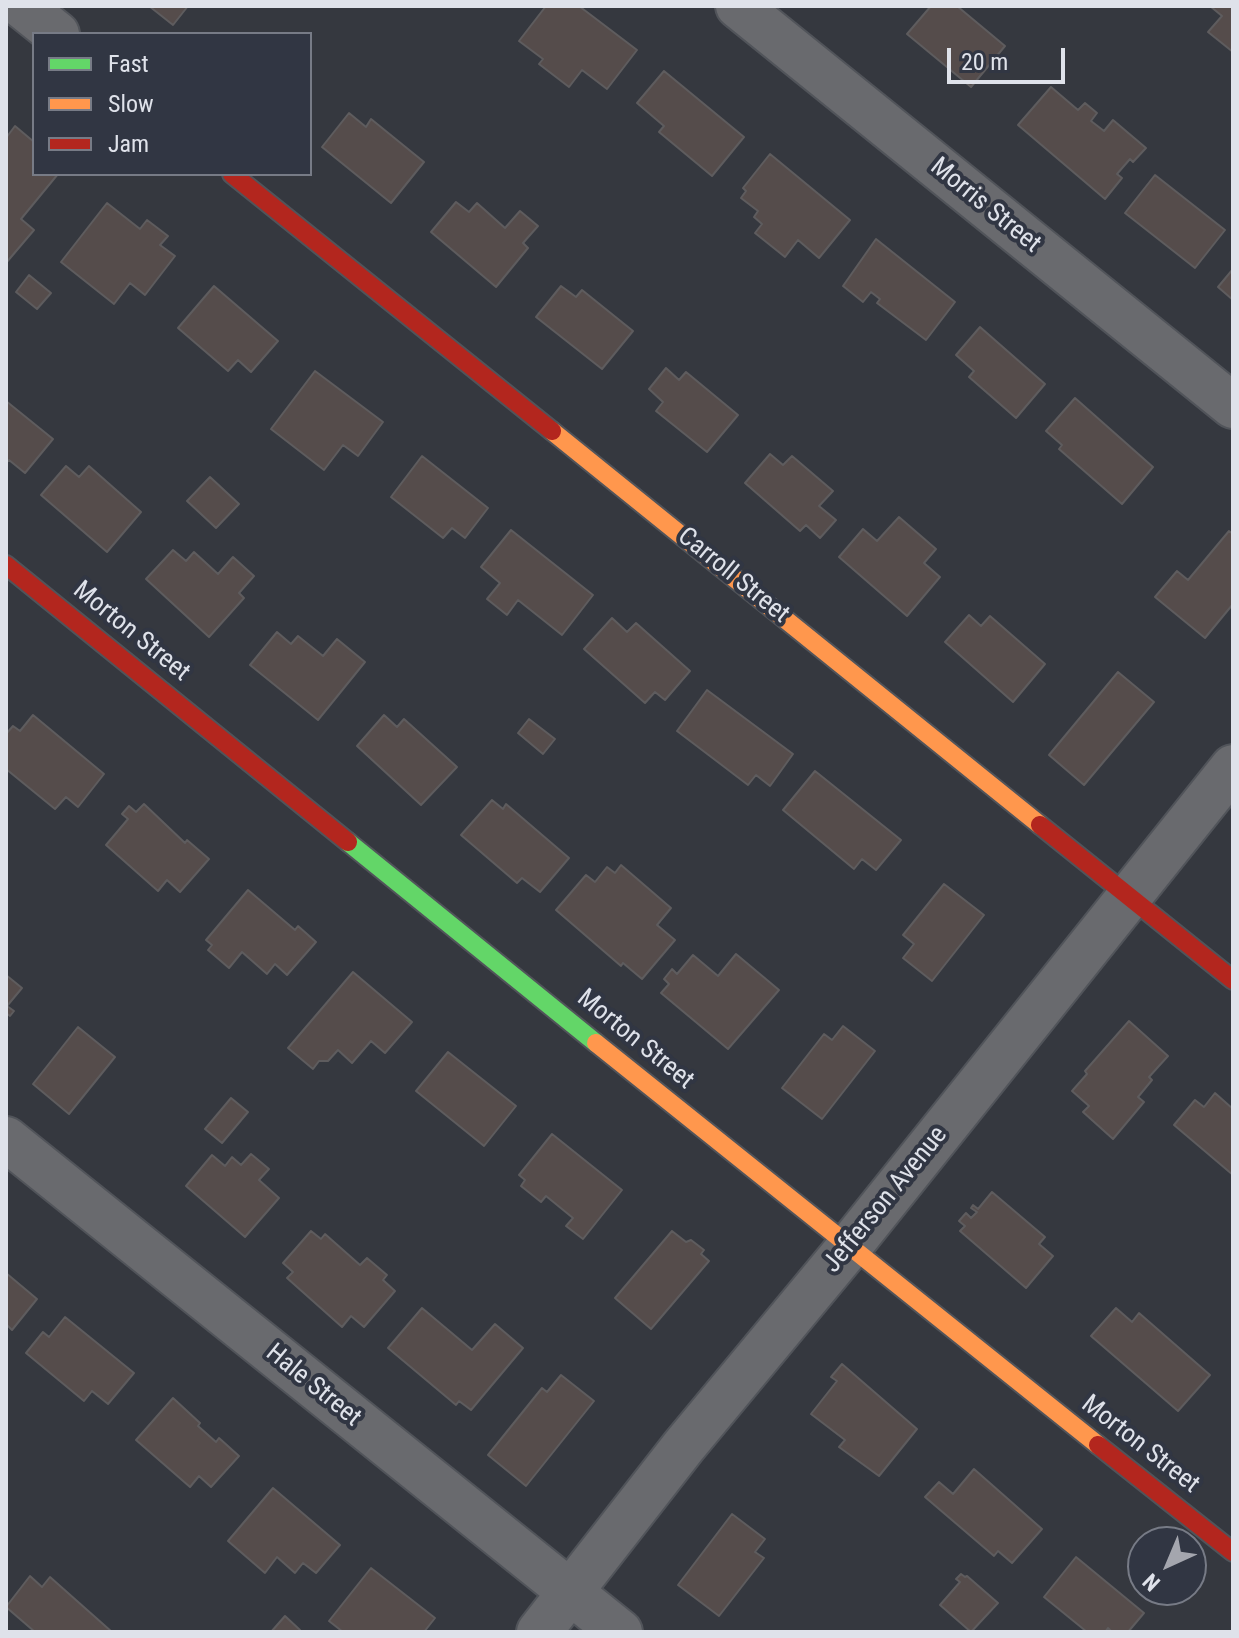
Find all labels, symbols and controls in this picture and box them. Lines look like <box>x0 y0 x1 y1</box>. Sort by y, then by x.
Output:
legend <box>32 32 312 176</box>
scale bar <box>951 32 1069 82</box>
text: 20 m <box>961 48 1008 76</box>
text: Fast <box>108 50 149 78</box>
text: Slow <box>108 90 154 118</box>
text: Jam <box>108 130 149 158</box>
street label: Morris Street <box>923 152 1047 260</box>
street label: Carroll Street <box>671 522 795 630</box>
street label: Morton Street <box>66 575 196 689</box>
street label: Morton Street <box>570 983 700 1097</box>
street label: Jefferson Avenue <box>817 1120 955 1280</box>
street label: Hale Street <box>259 1338 367 1434</box>
street label: Morton Street <box>1075 1389 1205 1501</box>
north arrow <box>1127 1526 1207 1606</box>
text: N <box>1138 1569 1165 1596</box>

